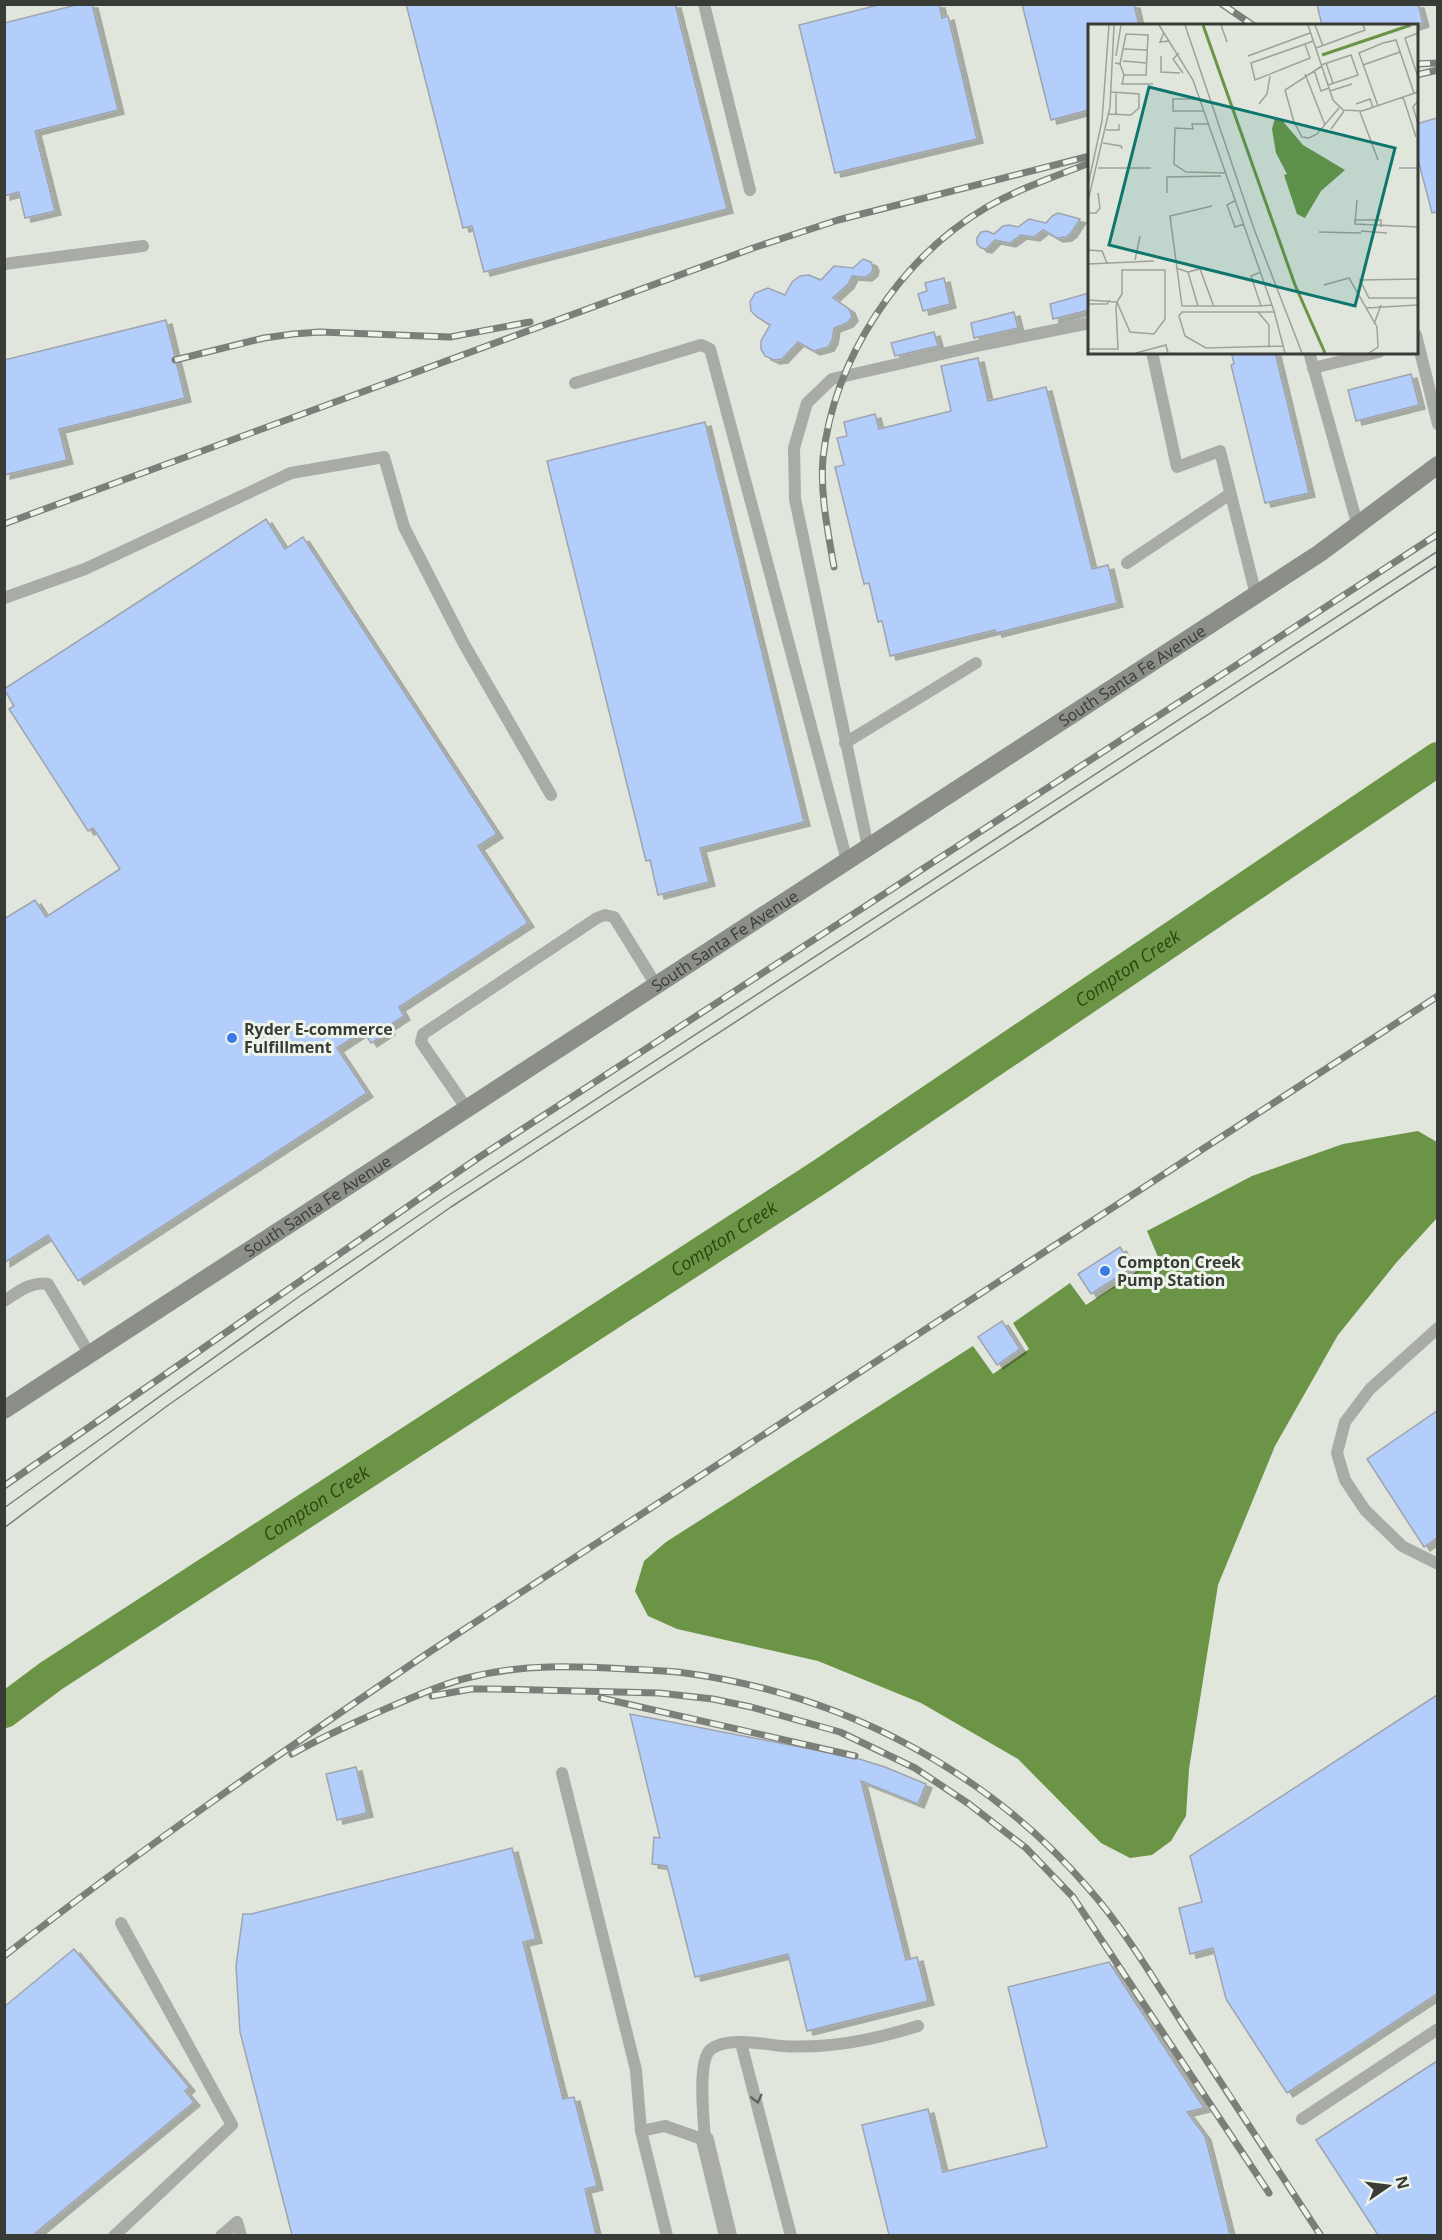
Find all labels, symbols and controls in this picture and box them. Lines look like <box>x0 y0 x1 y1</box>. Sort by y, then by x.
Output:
inset map <box>1088 24 1418 354</box>
street label: South Santa Fe Avenue <box>1054 620 1210 731</box>
street label: South Santa Fe Avenue <box>647 885 802 997</box>
water label: Compton Creek <box>1070 923 1186 1012</box>
place label: Ryder E-commerce Fulfillment <box>244 1018 393 1058</box>
marker: Ryder E-commerce Fulfillment <box>225 1031 239 1045</box>
street label: South Santa Fe Avenue <box>240 1150 395 1262</box>
water label: Compton Creek <box>666 1194 782 1282</box>
place label: Compton Creek Pump Station <box>1117 1251 1241 1291</box>
marker: Compton Creek Pump Station <box>1098 1264 1112 1278</box>
water label: Compton Creek <box>258 1459 375 1546</box>
one-way arrow <box>749 2094 762 2104</box>
north arrow <box>1358 2156 1418 2216</box>
text: N <box>1390 2173 1415 2191</box>

